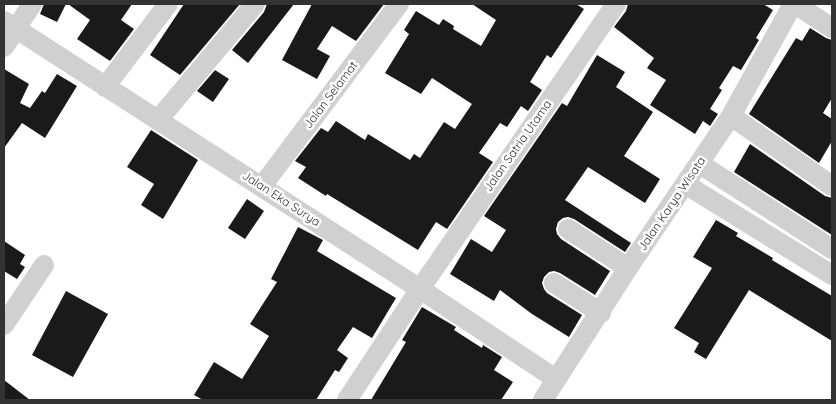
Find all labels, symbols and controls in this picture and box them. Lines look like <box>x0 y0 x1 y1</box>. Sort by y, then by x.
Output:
street label: Jalan Selamat <box>301 59 361 131</box>
street label: Jalan Satria Utama <box>481 98 555 194</box>
street label: Jalan Karya Wisata <box>635 154 709 254</box>
street label: Jalan Eka Surya <box>239 168 323 230</box>

